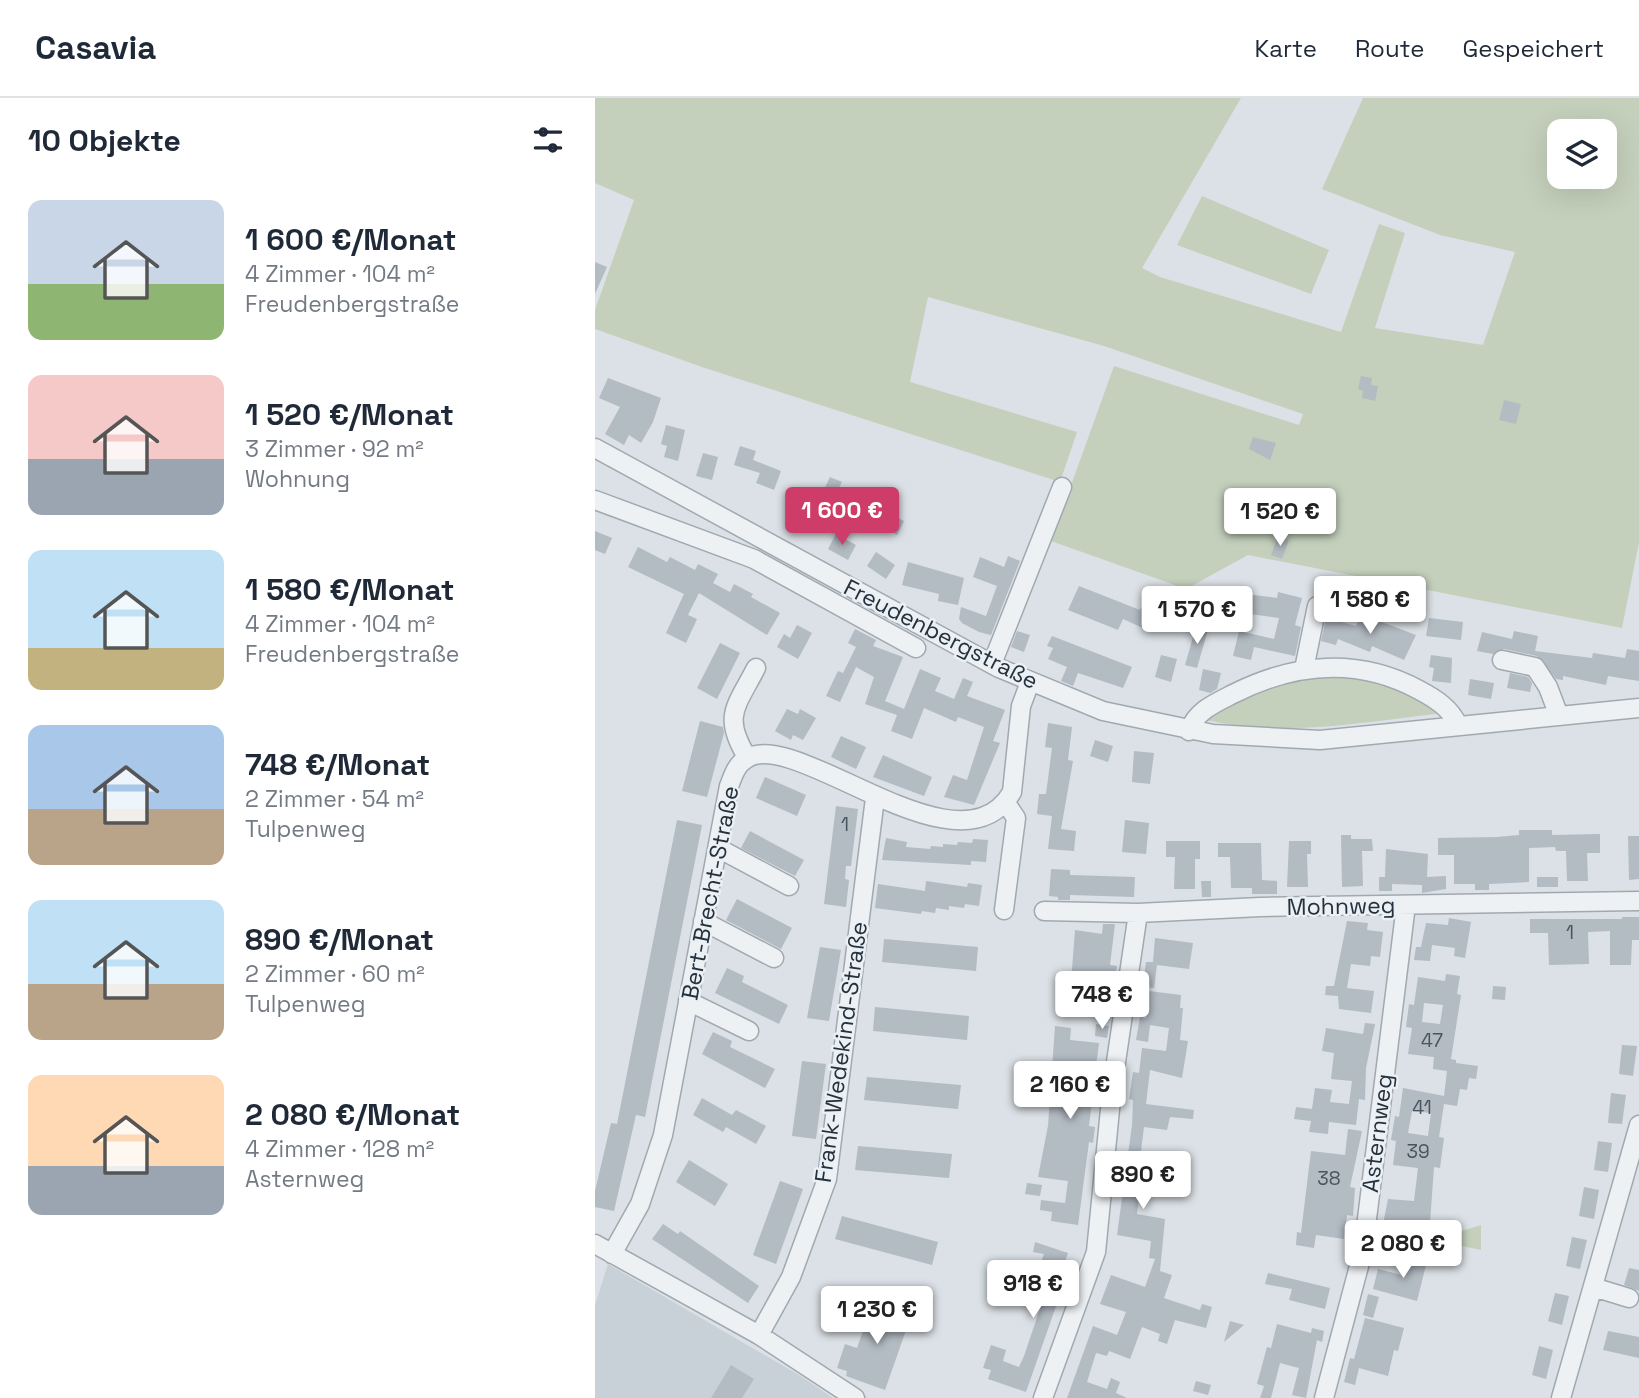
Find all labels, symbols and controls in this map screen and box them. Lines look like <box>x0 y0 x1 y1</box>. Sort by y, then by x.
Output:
text: Casavia <box>35 27 156 69</box>
text: Karte <box>1255 33 1317 64</box>
text: Route <box>1355 33 1424 64</box>
text: Gespeichert <box>1462 33 1604 64</box>
map controls <box>1547 119 1617 189</box>
button: layers <box>1547 119 1617 189</box>
text: 10 Objekte <box>28 121 181 160</box>
icon: filters <box>529 121 567 159</box>
text: 1 600 €/Monat <box>245 220 456 259</box>
icon: home <box>84 228 168 312</box>
text: 4 Zimmer · 104 m² <box>245 259 435 289</box>
text: Freudenbergstraße <box>245 289 459 319</box>
text: 1 520 €/Monat <box>245 395 454 434</box>
icon: home <box>84 403 168 487</box>
text: 3 Zimmer · 92 m² <box>245 434 424 464</box>
text: Wohnung <box>245 464 350 494</box>
pin: 1 600 € <box>777 488 907 547</box>
pin: 1 520 € <box>1215 489 1345 548</box>
text: 1 600 € <box>801 495 883 525</box>
text: 1 520 € <box>1240 496 1320 526</box>
text: 1 580 €/Monat <box>245 570 454 609</box>
street label: Freudenbergstraße <box>839 572 1043 696</box>
pin: 1 580 € <box>1305 576 1435 636</box>
icon: home <box>84 578 168 662</box>
text: 1 580 € <box>1330 584 1410 614</box>
pin: 1 570 € <box>1132 587 1262 646</box>
text: 1 570 € <box>1158 594 1236 624</box>
text: 4 Zimmer · 104 m² <box>245 609 435 639</box>
text: Freudenbergstraße <box>245 639 459 669</box>
text: 748 €/Monat <box>245 745 430 784</box>
icon: home <box>84 753 168 837</box>
street label: Bert-Brecht-Straße <box>675 783 745 1003</box>
text: 2 Zimmer · 54 m² <box>245 784 424 814</box>
house number: 1 <box>841 812 849 837</box>
text: Tulpenweg <box>245 814 365 844</box>
street label: Mohnweg <box>1286 890 1396 922</box>
text: 890 €/Monat <box>245 920 434 959</box>
street label: Frank-Wedekind-Straße <box>808 920 874 1184</box>
house number: 1 <box>1566 920 1574 945</box>
icon: home <box>84 928 168 1012</box>
text: 2 Zimmer · 60 m² <box>245 959 425 989</box>
pin: 748 € <box>1053 972 1151 1031</box>
text: 748 € <box>1071 979 1133 1009</box>
text: Tulpenweg <box>245 989 365 1019</box>
house number: 47 <box>1421 1028 1443 1053</box>
pin: 2 160 € <box>1005 1062 1135 1121</box>
text: 2 160 € <box>1030 1069 1110 1099</box>
street label: Asternweg <box>1355 1072 1399 1194</box>
text: 2 080 €/Monat <box>245 1095 460 1134</box>
house number: 41 <box>1412 1095 1432 1120</box>
icon: home <box>84 1103 168 1187</box>
text: 4 Zimmer · 128 m² <box>245 1134 434 1164</box>
house number: 39 <box>1406 1139 1430 1164</box>
pin: 890 € <box>1094 1152 1192 1211</box>
text: 890 € <box>1111 1159 1175 1189</box>
text: Asternweg <box>245 1164 364 1194</box>
house number: 38 <box>1317 1166 1341 1191</box>
pin: 2 080 € <box>1338 1220 1468 1280</box>
text: 2 080 € <box>1361 1228 1445 1258</box>
pin: 918 € <box>984 1260 1082 1320</box>
text: 918 € <box>1003 1268 1063 1298</box>
pin: 1 230 € <box>812 1286 942 1346</box>
text: 1 230 € <box>837 1294 917 1324</box>

